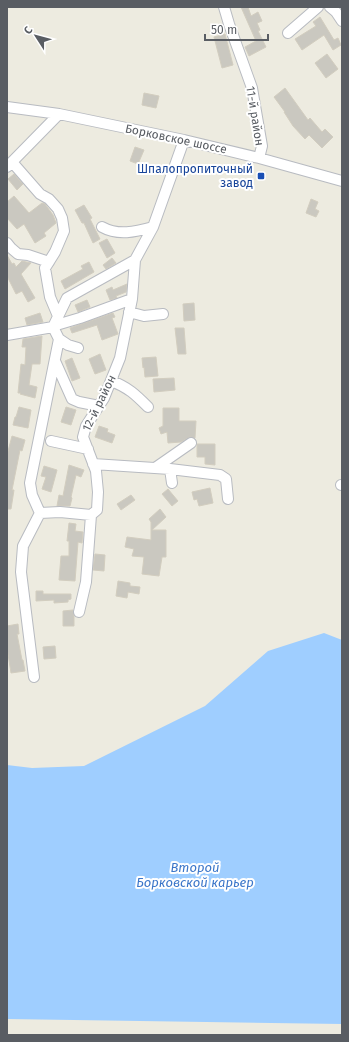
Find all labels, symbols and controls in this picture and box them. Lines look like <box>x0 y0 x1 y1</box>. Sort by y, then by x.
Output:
north arrow <box>16 16 56 56</box>
scale bar <box>205 16 268 42</box>
text: С <box>21 23 36 37</box>
text: 50 m <box>211 23 237 37</box>
street label: 11-й район <box>243 85 267 147</box>
street label: Борковское шоссе <box>124 121 228 157</box>
place label: Шпалопропиточный завод <box>137 162 253 190</box>
marker: Шпалопропиточный завод <box>256 171 266 181</box>
street label: 12-й район <box>79 372 119 434</box>
water label: Второй Борковской карьер <box>136 860 254 890</box>

